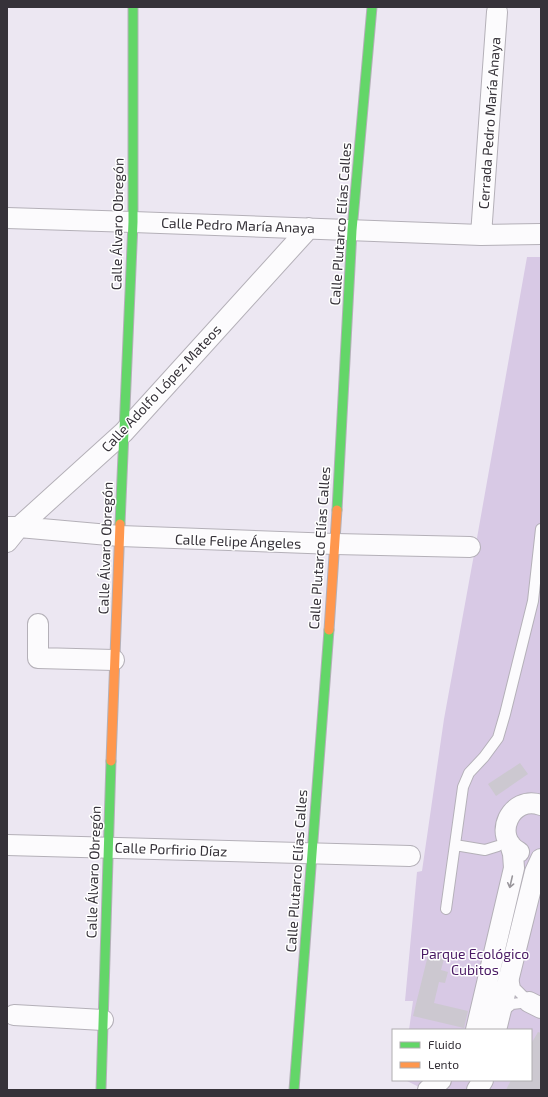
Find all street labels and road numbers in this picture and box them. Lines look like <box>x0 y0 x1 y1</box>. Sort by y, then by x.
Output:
street label: Cerrada Pedro María Anaya <box>475 36 503 210</box>
street label: Calle Plutarco Elías Calles <box>326 142 354 306</box>
street label: Calle Álvaro Obregón <box>107 158 127 290</box>
street label: Calle Pedro María Anaya <box>161 214 315 236</box>
street label: Calle Adolfo López Mateos <box>97 321 225 455</box>
street label: Calle Plutarco Elías Calles <box>305 466 333 630</box>
street label: Calle Álvaro Obregón <box>94 481 116 615</box>
street label: Calle Felipe Ángeles <box>175 530 301 552</box>
street label: Calle Plutarco Elías Calles <box>282 789 310 953</box>
street label: Calle Álvaro Obregón <box>82 805 104 939</box>
street label: Calle Porfirio Díaz <box>114 839 228 859</box>

